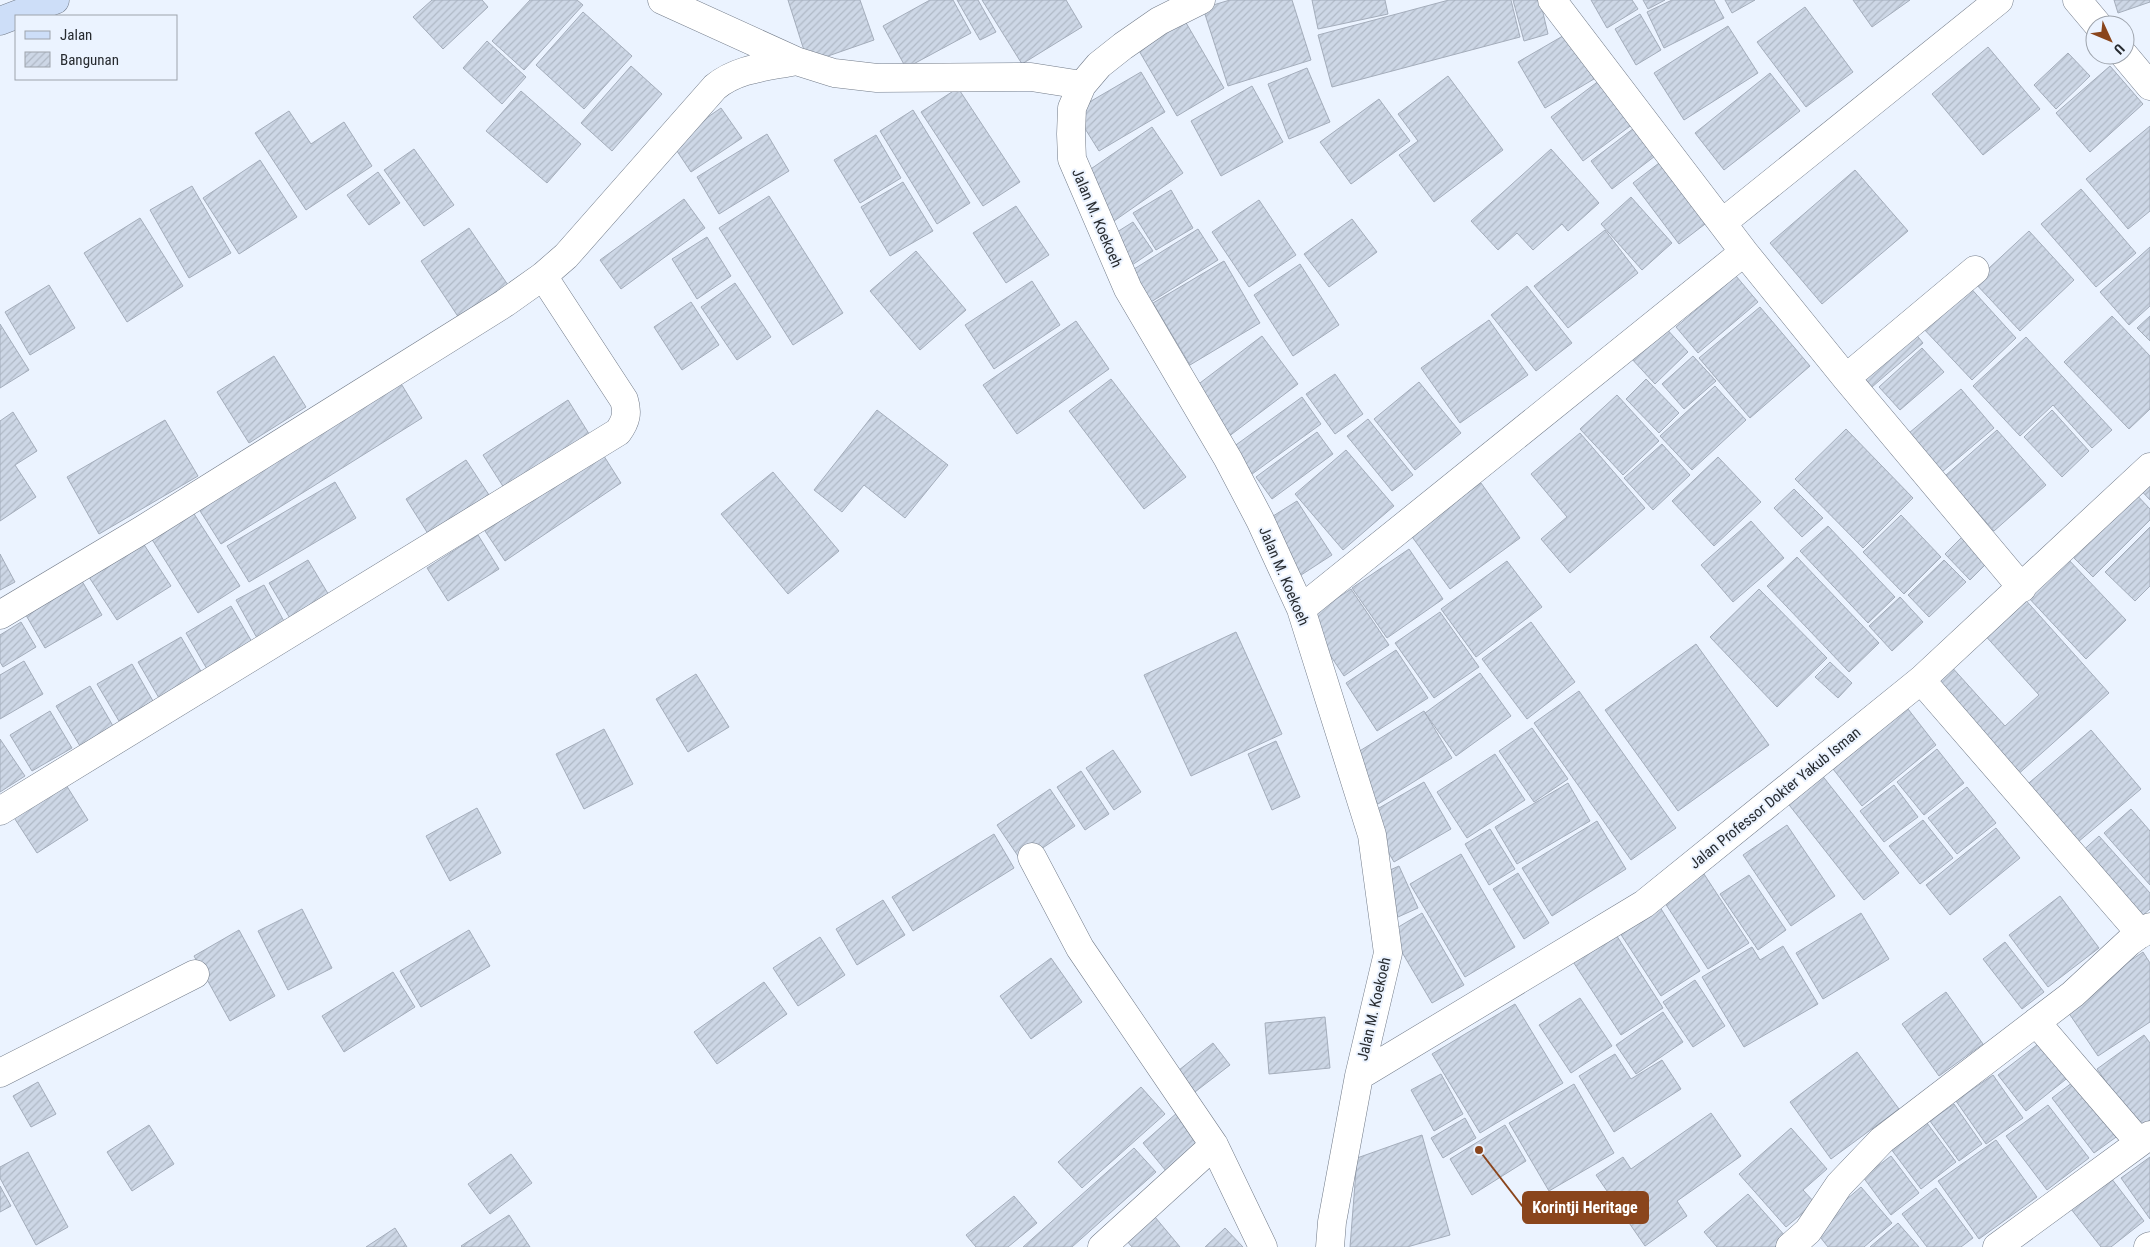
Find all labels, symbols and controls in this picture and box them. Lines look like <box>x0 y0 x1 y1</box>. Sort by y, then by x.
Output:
legend <box>15 15 178 80</box>
north arrow <box>2085 15 2135 65</box>
text: Jalan <box>60 26 92 44</box>
text: U <box>2111 41 2128 57</box>
text: Bangunan <box>60 51 119 69</box>
street label: Jalan M. Koekoeh <box>1068 166 1126 270</box>
street label: Jalan M. Koekoeh <box>1255 524 1313 628</box>
street label: Jalan Professor Dokter Yakub Isman <box>1686 723 1864 873</box>
street label: Jalan M. Koekoeh <box>1353 956 1395 1062</box>
callout: Korintji Heritage <box>1523 1192 1648 1223</box>
text: Korintji Heritage <box>1532 1198 1638 1217</box>

